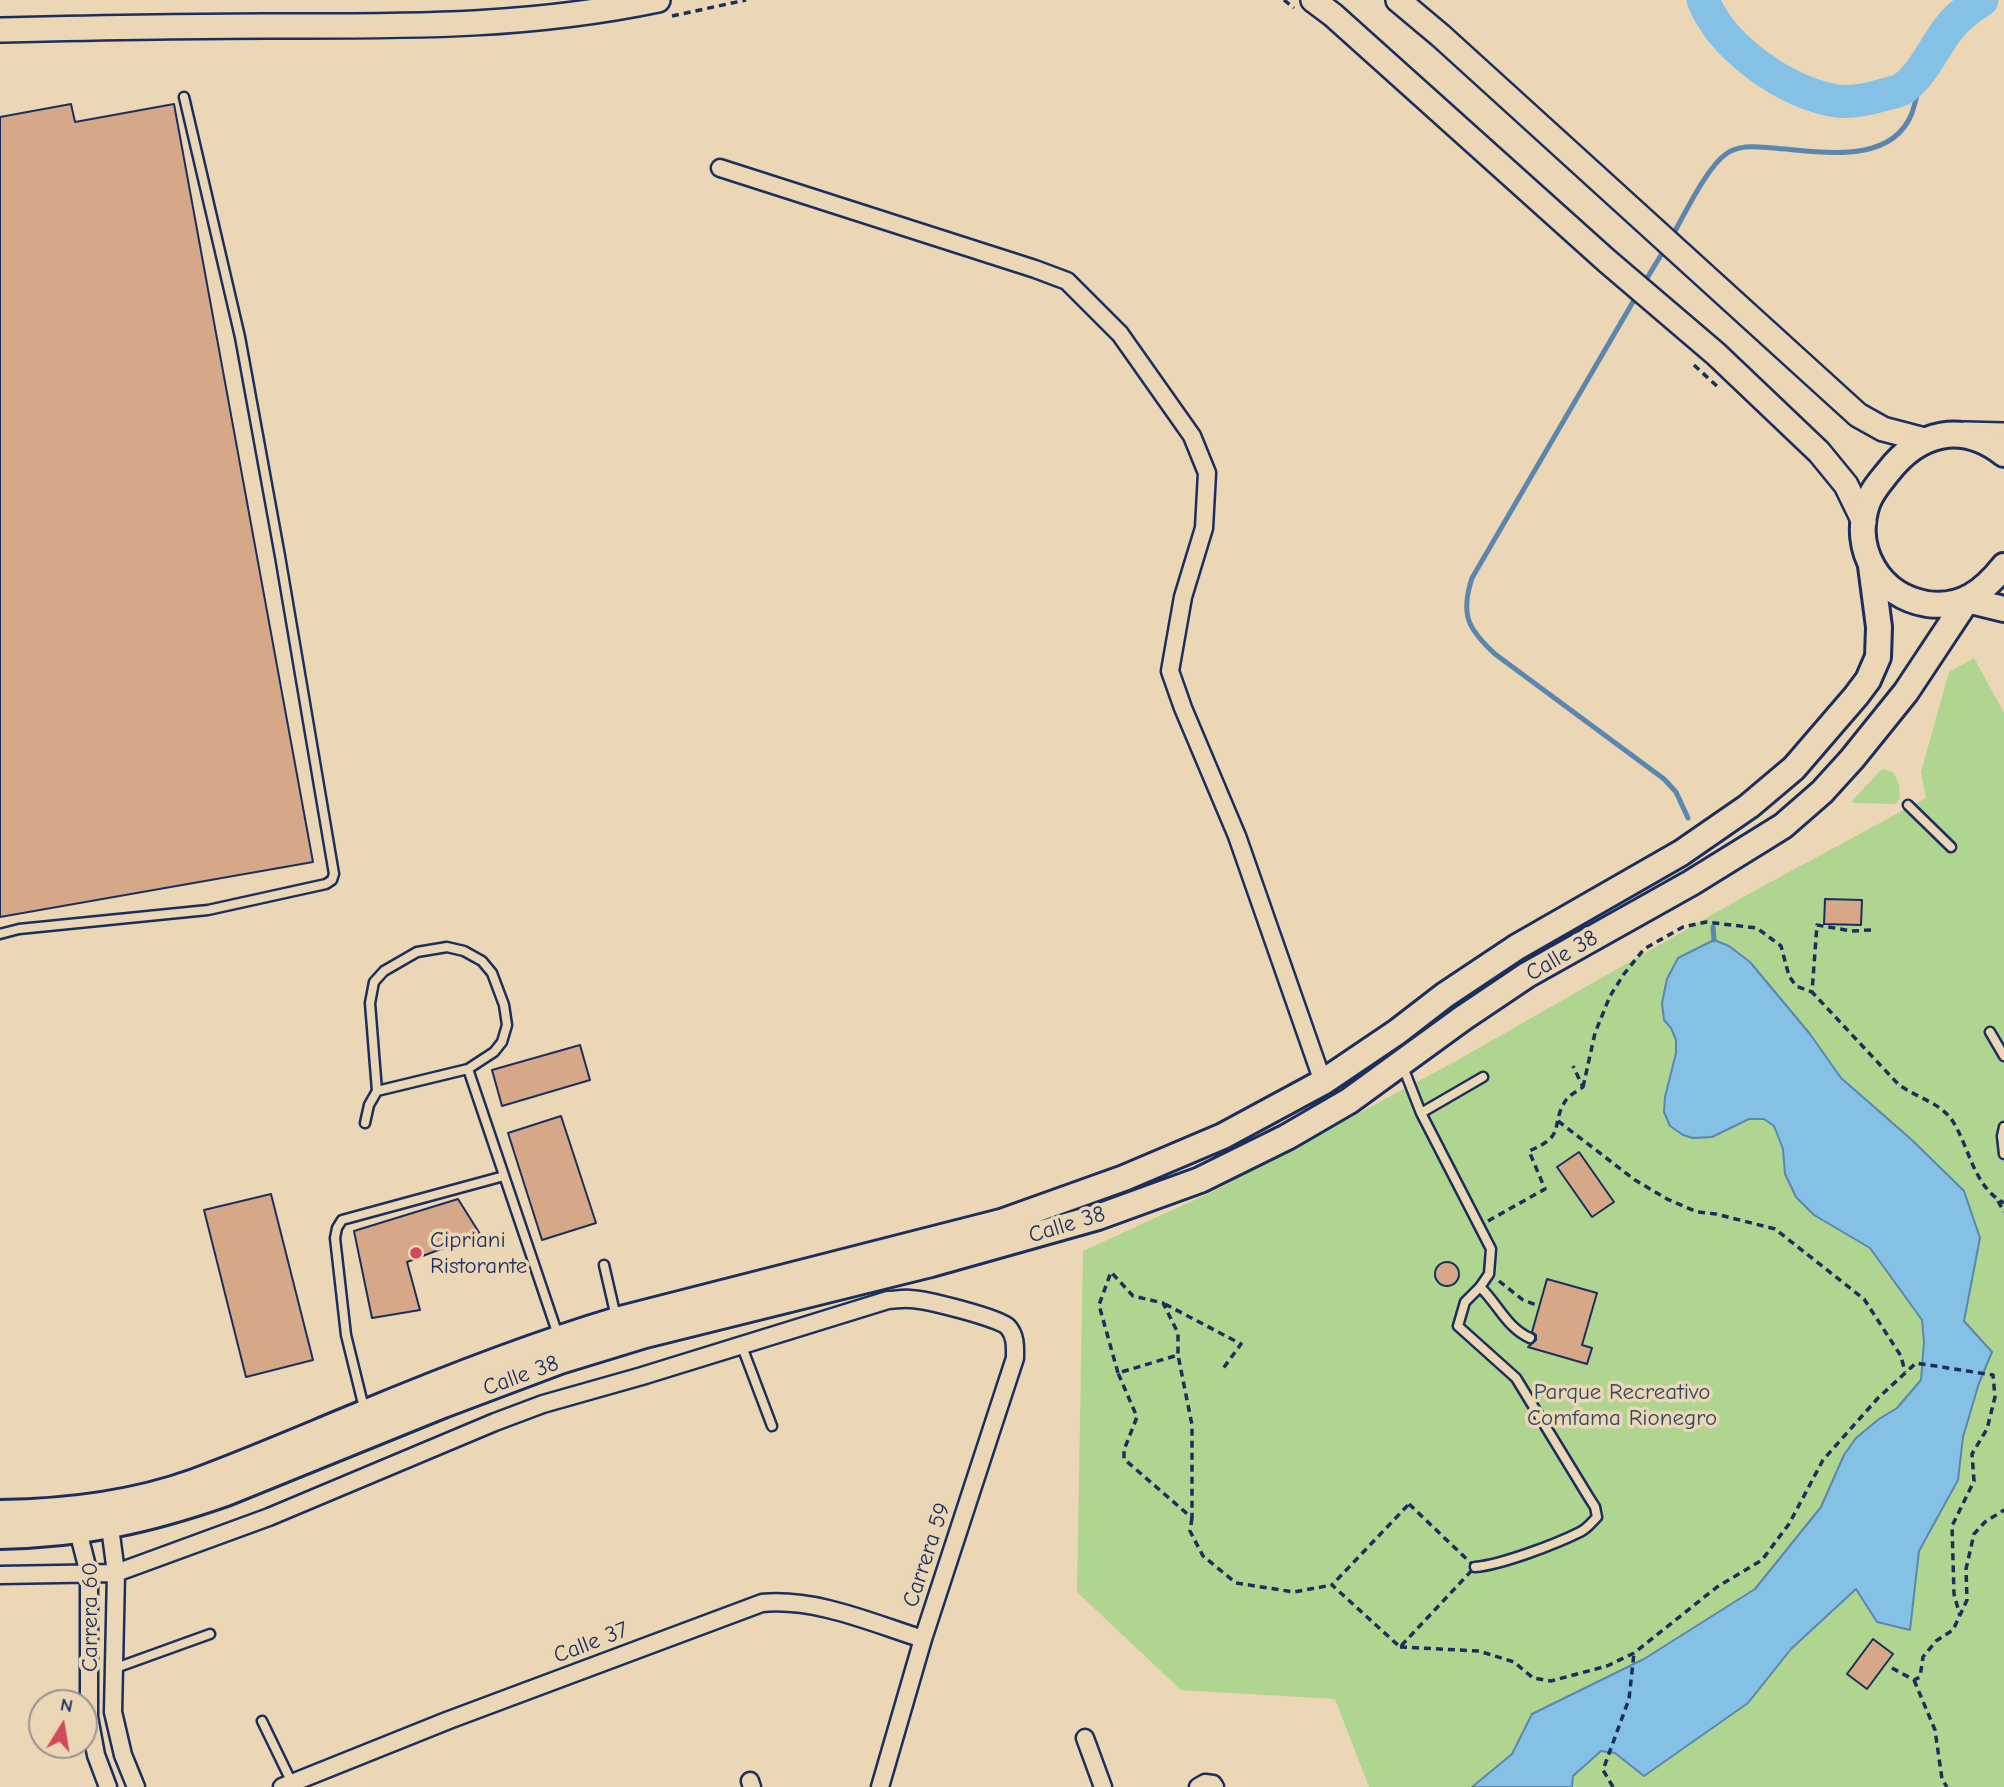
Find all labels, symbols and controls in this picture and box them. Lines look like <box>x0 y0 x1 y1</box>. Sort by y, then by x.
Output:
street label: Calle 38 <box>1521 924 1603 988</box>
street label: Calle 38 <box>1025 1200 1109 1250</box>
place label: Cipriani Ristorante <box>430 1226 527 1280</box>
marker: Cipriani Ristorante <box>408 1245 424 1261</box>
street label: Calle 38 <box>479 1350 563 1402</box>
park label: Parque Recreativo Comfama Rionegro <box>1527 1378 1717 1432</box>
street label: Carrera 59 <box>897 1499 957 1611</box>
street label: Carrera 60 <box>76 1562 104 1672</box>
street label: Calle 37 <box>550 1616 632 1670</box>
north arrow <box>28 1689 98 1759</box>
text: N <box>58 1693 75 1717</box>

